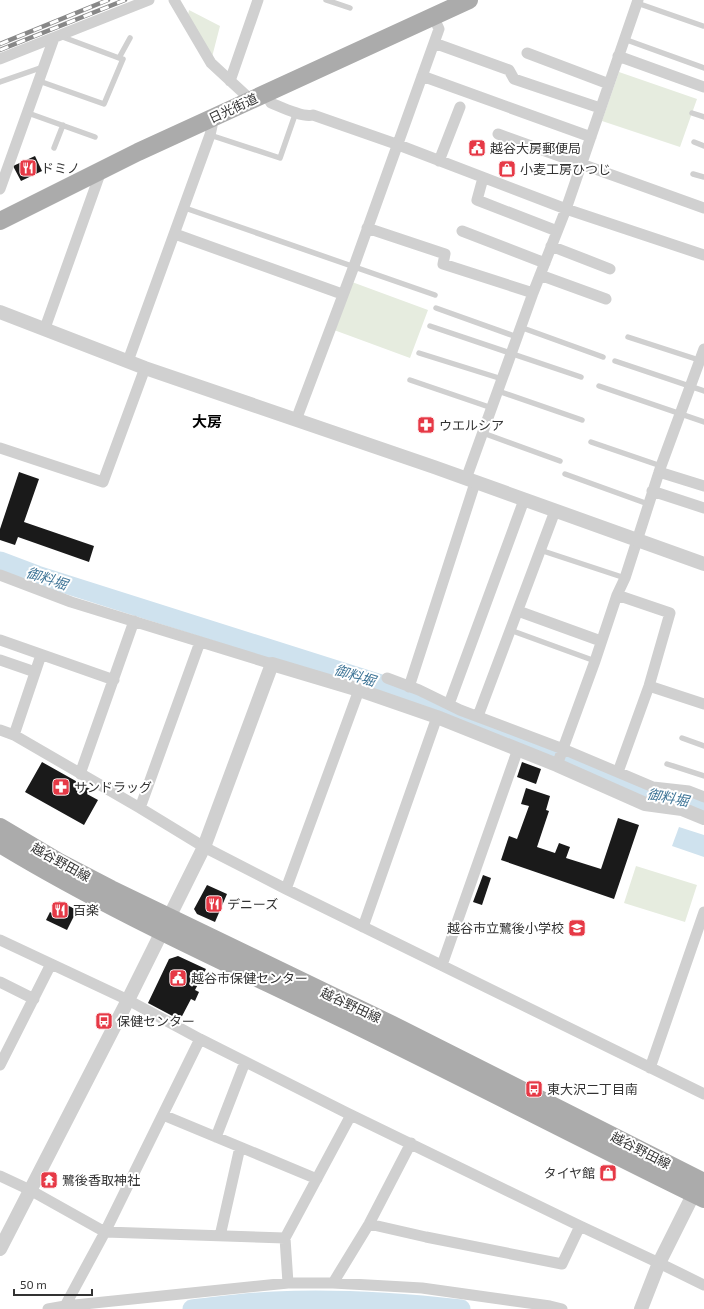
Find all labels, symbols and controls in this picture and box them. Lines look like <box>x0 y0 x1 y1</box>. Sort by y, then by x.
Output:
street label: 日光街道 <box>206 90 260 126</box>
public building icon: 越谷大房郵便局 <box>467 138 487 158</box>
place label: 越谷大房郵便局 <box>490 140 581 156</box>
restaurant icon: ドミノ <box>18 158 38 178</box>
shop icon: 小麦工房ひつじ <box>497 159 517 179</box>
place label: ドミノ <box>41 160 80 176</box>
place label: 小麦工房ひつじ <box>520 161 611 177</box>
district label: 大房 <box>192 412 222 430</box>
pharmacy icon: ウエルシア <box>416 415 436 435</box>
place label: ウエルシア <box>439 417 504 433</box>
water label: 御料堀 <box>24 563 72 593</box>
water label: 御料堀 <box>332 661 379 690</box>
pharmacy icon: サンドラッグ <box>51 777 71 797</box>
place label: サンドラッグ <box>74 779 152 795</box>
water label: 御料堀 <box>646 785 692 810</box>
street label: 越谷野田線 <box>29 839 93 885</box>
restaurant icon: デニーズ <box>204 894 224 914</box>
place label: デニーズ <box>227 896 278 912</box>
restaurant icon: 百楽 <box>50 900 70 920</box>
place label: 百楽 <box>73 902 99 918</box>
school or university icon: 越谷市立鷺後小学校 <box>567 918 587 938</box>
place label: 越谷市立鷺後小学校 <box>447 920 564 936</box>
public building icon: 越谷市保健センター <box>168 968 188 988</box>
place label: 越谷市保健センター <box>191 970 308 986</box>
street label: 越谷野田線 <box>318 984 384 1026</box>
bus stop icon: 保健センター <box>94 1011 114 1031</box>
place label: 保健センター <box>117 1013 195 1029</box>
bus stop icon: 東大沢二丁目南 <box>524 1079 544 1099</box>
place label: 東大沢二丁目南 <box>547 1081 638 1097</box>
street label: 越谷野田線 <box>608 1128 674 1172</box>
shop icon: タイヤ館 <box>598 1163 618 1183</box>
place label: タイヤ館 <box>543 1165 595 1181</box>
temple icon: 鷺後香取神社 <box>39 1170 59 1190</box>
place label: 鷺後香取神社 <box>62 1172 140 1188</box>
scale bar <box>14 1271 92 1297</box>
text: 50 m <box>20 1277 47 1291</box>

